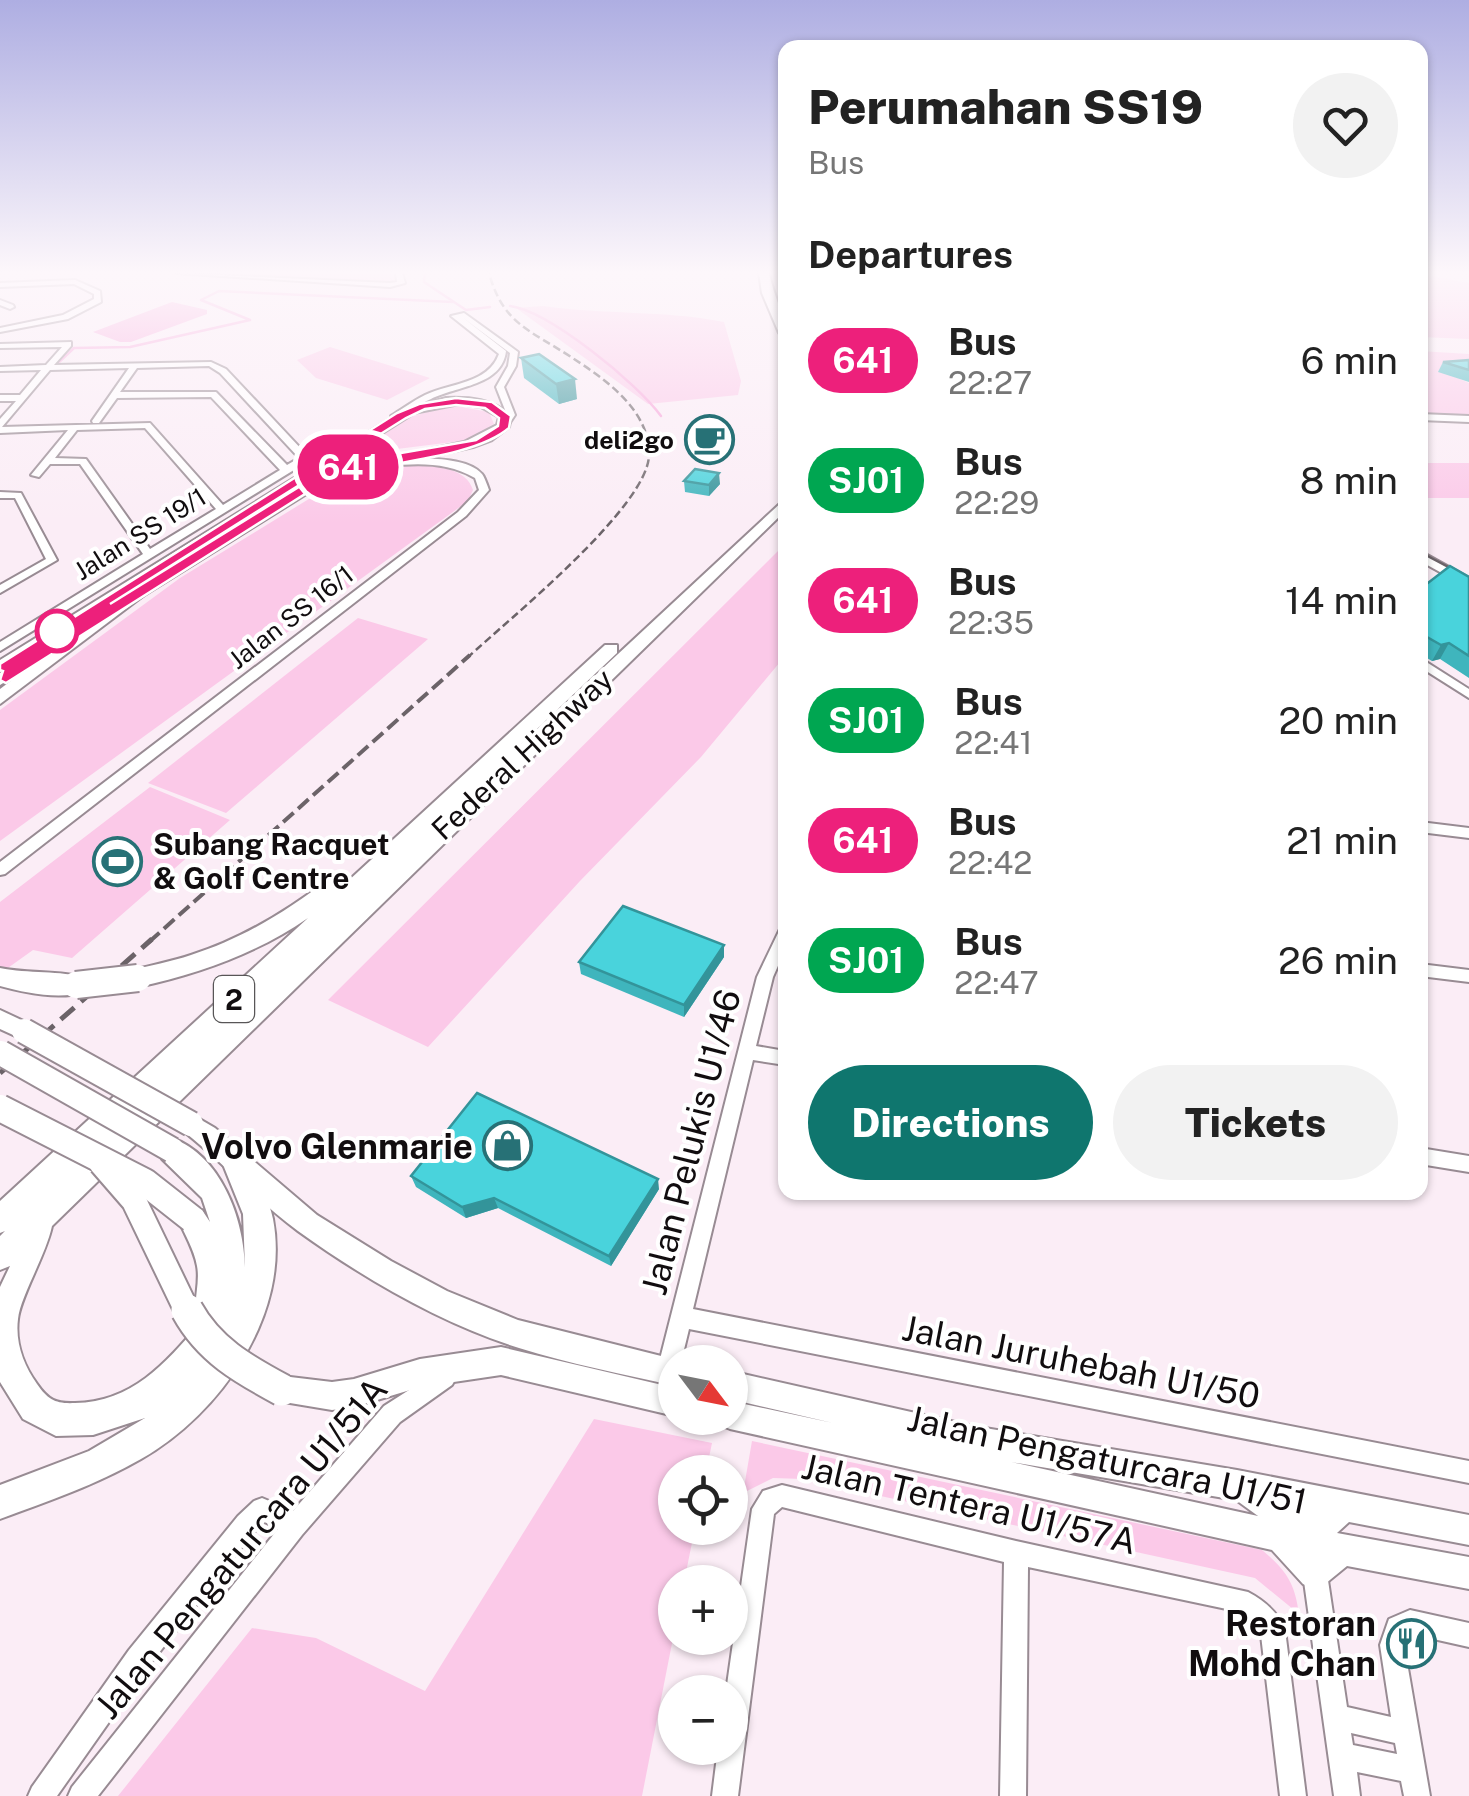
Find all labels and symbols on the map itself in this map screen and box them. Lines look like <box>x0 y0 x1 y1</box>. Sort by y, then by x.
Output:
cafe icon: deli2go <box>683 414 735 466</box>
place label: deli2go <box>584 425 674 455</box>
line badge: 641 <box>290 434 406 500</box>
street label: Jalan SS 19/1 <box>69 482 211 586</box>
street label: Jalan SS 16/1 <box>223 559 359 675</box>
unlabelled marker <box>36 610 78 652</box>
street label: Federal Highway <box>424 661 620 847</box>
place label: Subang Racquet & Golf Centre <box>153 826 390 896</box>
sports icon: Subang Racquet & Golf Centre <box>92 835 144 887</box>
road number: 2 <box>214 976 254 1022</box>
street label: Jalan Pelukis U1/46 <box>633 985 749 1299</box>
shop icon: Volvo Glenmarie <box>482 1120 534 1172</box>
place label: Volvo Glenmarie <box>201 1126 473 1167</box>
street label: Jalan Juruhebah U1/50 <box>899 1307 1263 1417</box>
north arrow <box>658 1345 748 1435</box>
street label: Jalan Pengaturcara U1/51A <box>86 1369 396 1727</box>
street label: Jalan Pengaturcara U1/51 <box>903 1398 1311 1522</box>
street label: Jalan Tentera U1/57A <box>798 1446 1140 1562</box>
place label: Restoran Mohd Chan <box>1188 1603 1376 1684</box>
restaurant icon: Restoran Mohd Chan <box>1385 1617 1437 1669</box>

